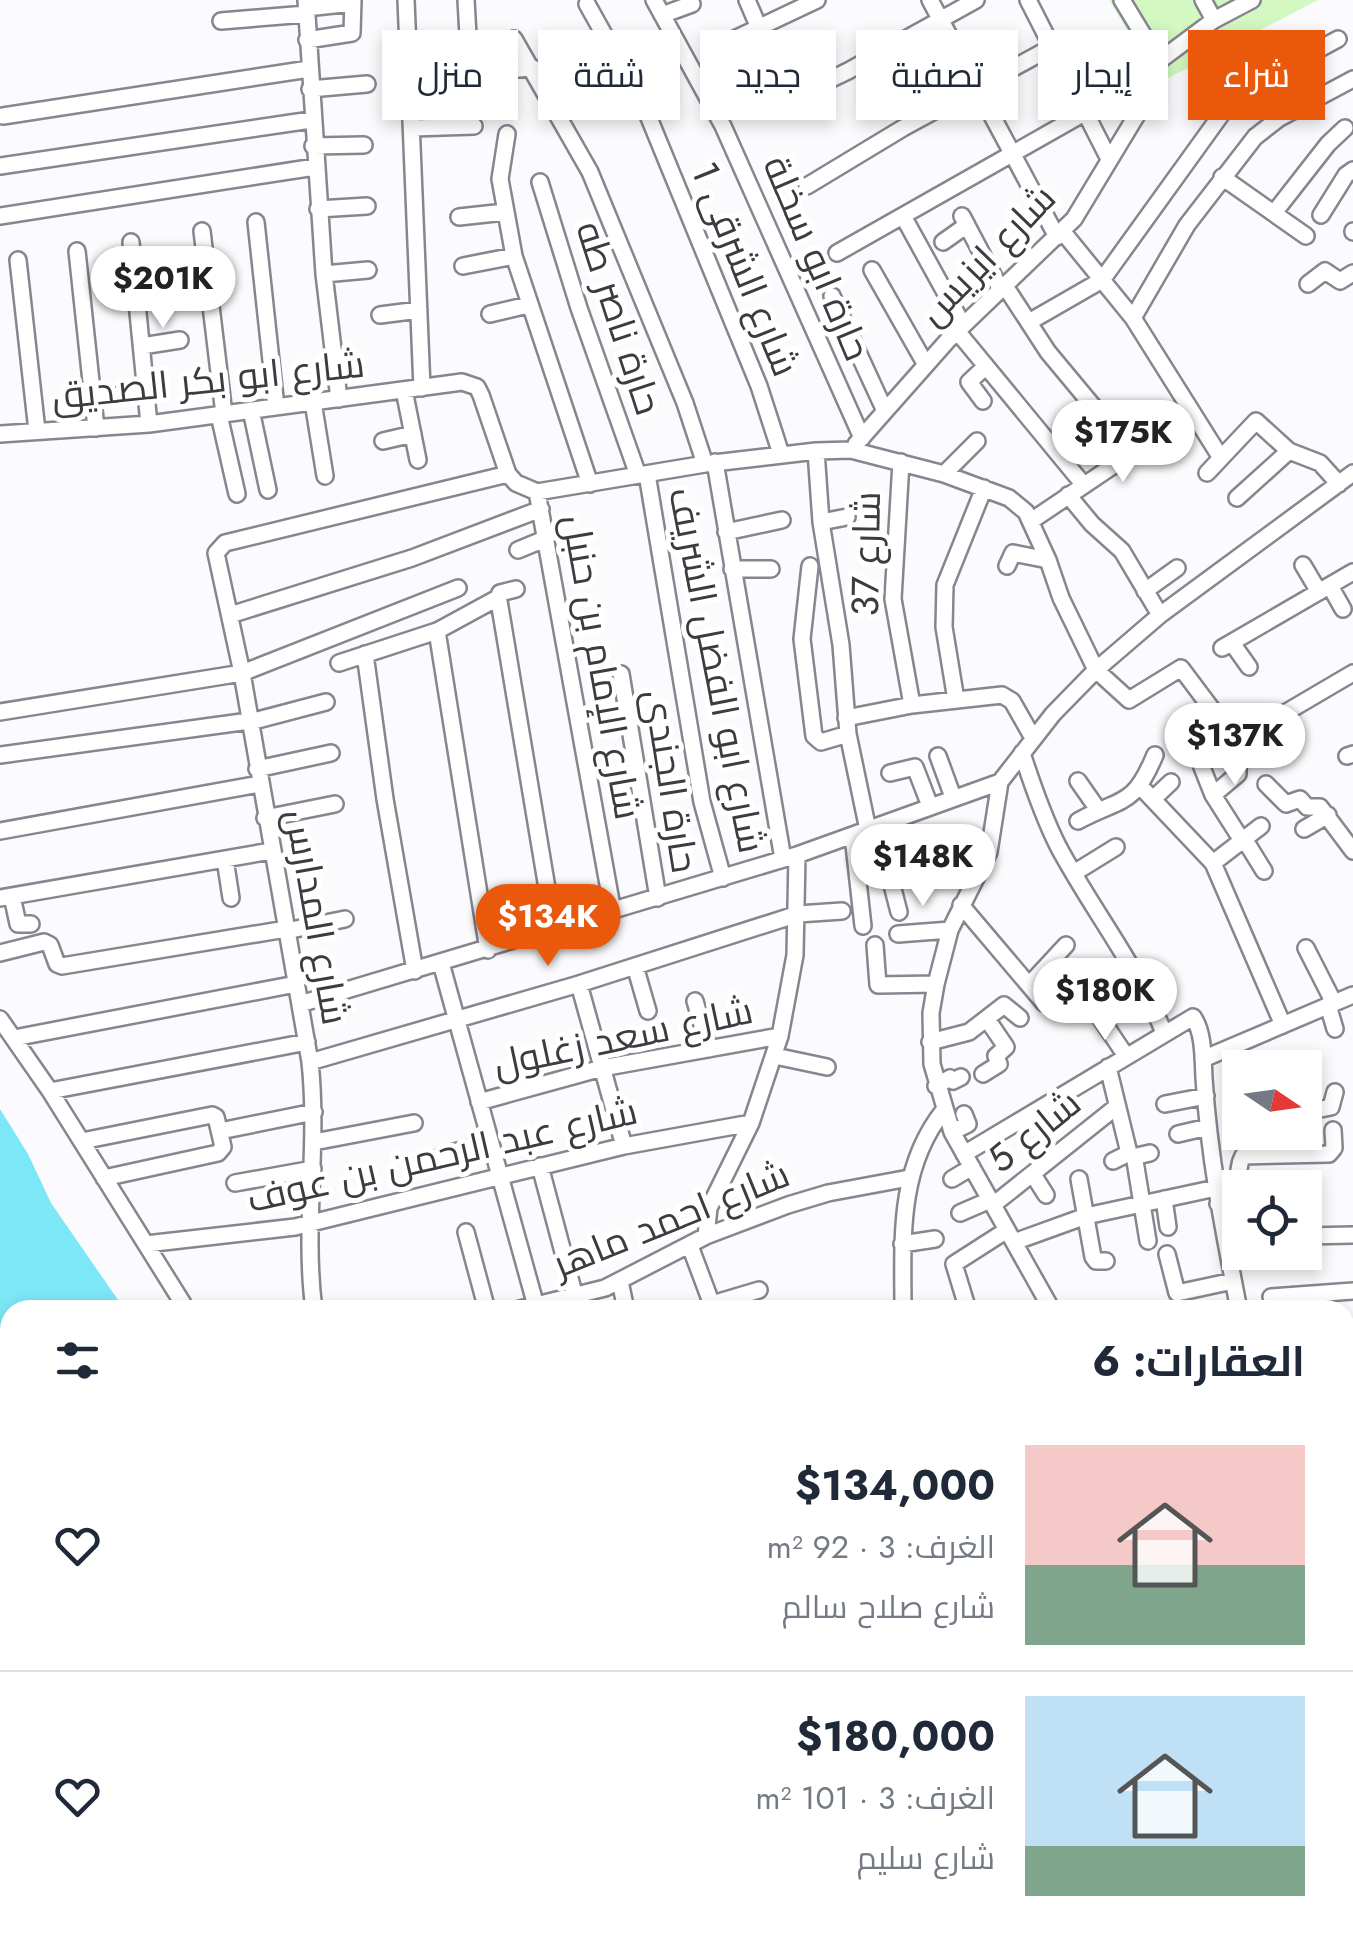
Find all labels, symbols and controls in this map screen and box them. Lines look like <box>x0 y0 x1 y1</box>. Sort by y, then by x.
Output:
chip: منزل <box>382 30 518 120</box>
chip: شقة <box>538 30 680 120</box>
chip: جديد <box>700 30 836 120</box>
chip: تصفية <box>856 30 1018 120</box>
chip: إيجار <box>1038 30 1168 120</box>
chip: شراء <box>1188 30 1325 120</box>
street label: حارة ابو سخلة <box>750 147 885 369</box>
street label: شارع الشرقى 1 <box>678 153 813 384</box>
street label: شارع ايزيس <box>905 172 1068 338</box>
street label: حارة ناصر طه <box>562 214 677 422</box>
pin: $201K <box>93 246 233 331</box>
text: $201K <box>113 255 213 301</box>
street label: شارع ابو بكر الصديق <box>49 336 367 423</box>
pin: $175K <box>1053 400 1193 485</box>
text: $175K <box>1074 409 1172 455</box>
street label: شارع ابو الفضل الشريف <box>655 482 780 857</box>
street label: شارع 37 <box>837 491 894 617</box>
street label: شارع الإمام بن حنبل <box>549 510 656 824</box>
street label: حارة الجندى <box>630 685 713 877</box>
pin: $137K <box>1165 703 1305 788</box>
text: $137K <box>1186 712 1284 758</box>
street label: شارع المدارس <box>271 805 363 1029</box>
pin: $148K <box>853 824 993 909</box>
text: $148K <box>873 833 973 879</box>
pin: $134K <box>478 884 618 969</box>
text: $134K <box>498 893 598 939</box>
pin: $180K <box>1035 958 1175 1043</box>
text: $180K <box>1055 967 1155 1013</box>
street label: شارع سعد زغلول <box>488 982 758 1091</box>
north arrow <box>1222 1050 1322 1150</box>
map controls <box>1222 1050 1322 1270</box>
street label: شارع 5 <box>975 1076 1092 1185</box>
street label: شارع عبد الرحمن بن عوف <box>241 1083 642 1226</box>
street label: شارع احمد ماهر <box>542 1146 797 1292</box>
button: locate <box>1222 1170 1322 1270</box>
text: العقارات: 6 <box>1092 1331 1305 1392</box>
icon: filters <box>50 1333 105 1388</box>
text: $134,000 <box>795 1455 995 1516</box>
icon: home <box>1105 1485 1225 1605</box>
icon: heart <box>50 1518 105 1573</box>
text: الغرف: 3 · 92 m² <box>767 1524 995 1570</box>
text: شارع صلاح سالم <box>782 1584 995 1630</box>
text: $180,000 <box>796 1706 995 1767</box>
icon: home <box>1105 1736 1225 1856</box>
icon: heart <box>50 1769 105 1824</box>
text: الغرف: 3 · 101 m² <box>755 1775 995 1821</box>
text: شارع سليم <box>857 1835 995 1881</box>

